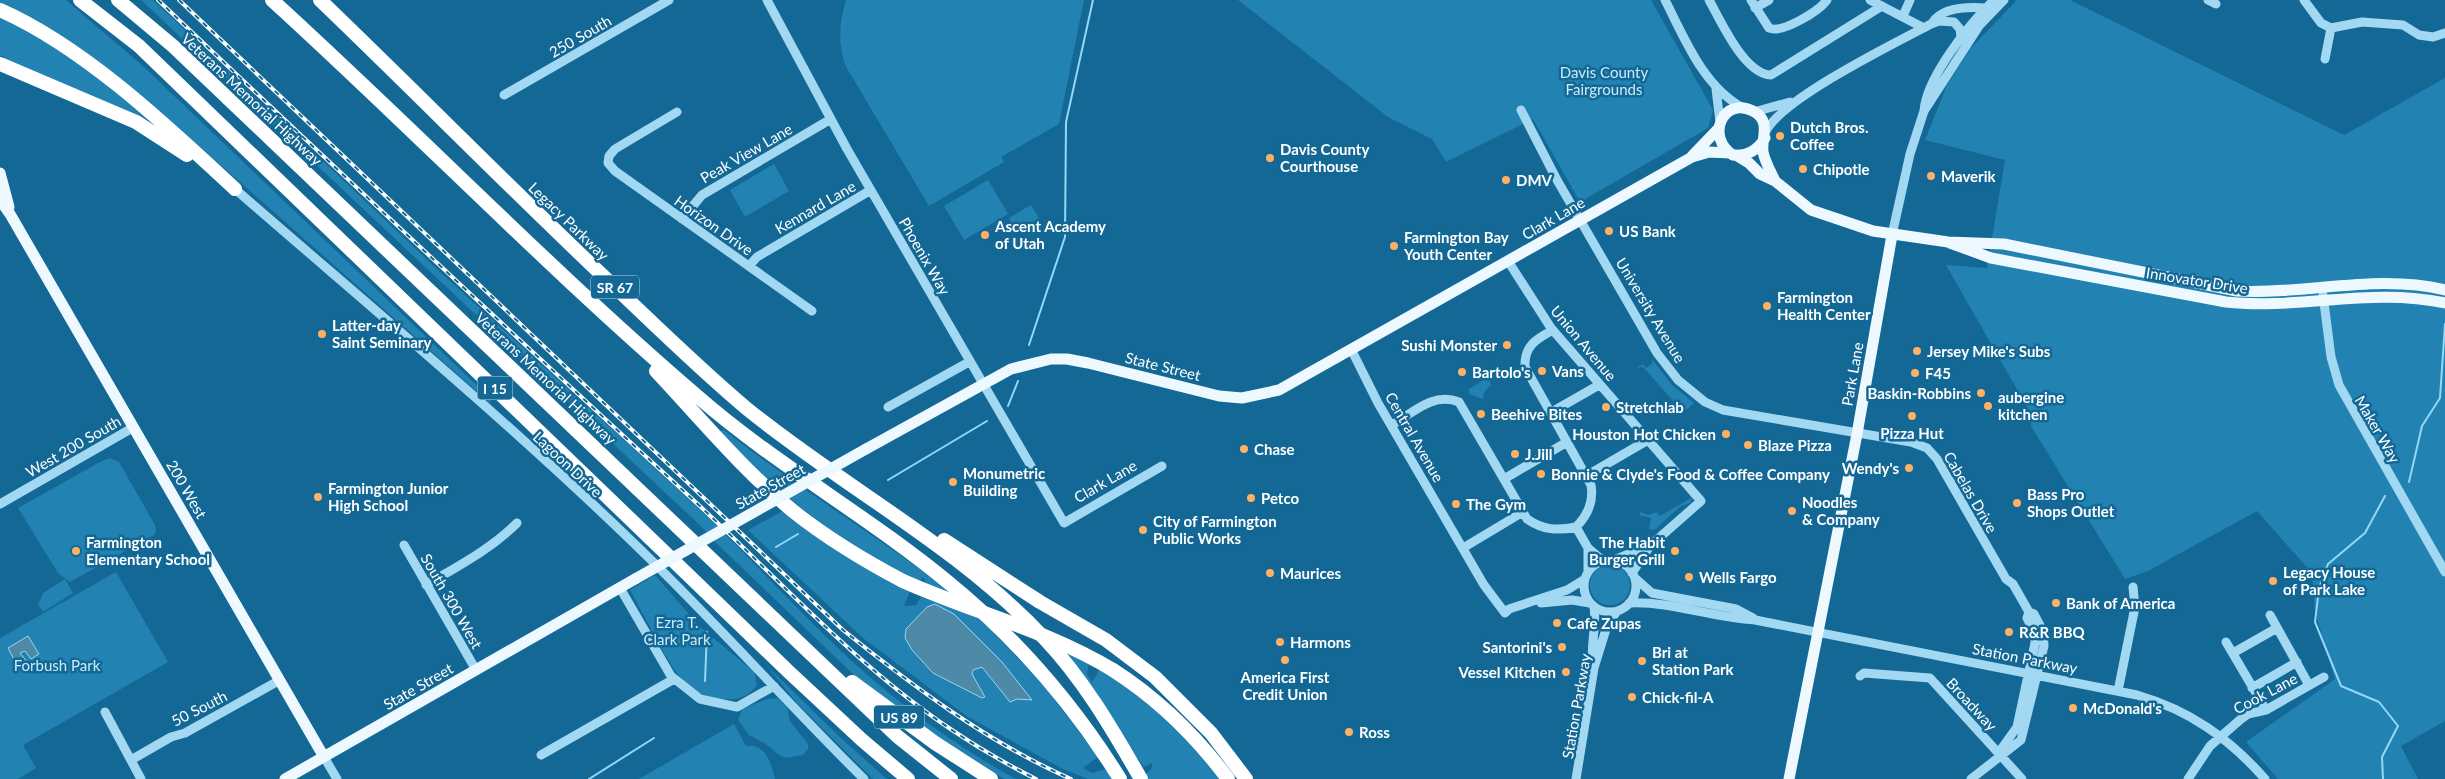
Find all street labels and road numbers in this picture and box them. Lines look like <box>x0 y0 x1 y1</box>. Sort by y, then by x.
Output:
street label: 250 South <box>546 11 614 61</box>
street label: Veterans Memorial Highway <box>178 29 326 169</box>
street label: Peak View Lane <box>697 119 795 187</box>
street label: Kennard Lane <box>771 177 859 237</box>
street label: Legacy Parkway <box>525 178 613 264</box>
street label: Horizon Drive <box>671 191 757 259</box>
street label: Clark Lane <box>1518 193 1588 243</box>
street label: Phoenix Way <box>896 214 955 298</box>
street label: University Avenue <box>1613 254 1690 366</box>
street label: Innovator Drive <box>2145 263 2249 297</box>
road number: SR 67 <box>591 276 639 298</box>
street label: Union Avenue <box>1547 302 1621 384</box>
street label: Veterans Memorial Highway <box>472 308 620 448</box>
street label: Park Lane <box>1838 341 1866 407</box>
street label: State Street <box>1123 348 1203 384</box>
road number: I 15 <box>478 376 512 399</box>
street label: Central Avenue <box>1382 389 1448 485</box>
street label: Maker Way <box>2352 392 2405 466</box>
street label: West 200 South <box>22 411 124 481</box>
street label: Lagoon Drive <box>530 427 606 501</box>
street label: Cabelas Drive <box>1940 448 2002 536</box>
street label: Clark Lane <box>1070 456 1140 506</box>
street label: 200 West <box>163 457 211 522</box>
street label: State Street <box>732 459 809 513</box>
street label: South 300 West <box>418 550 487 652</box>
street label: Station Parkway <box>1971 639 2079 677</box>
street label: Station Parkway <box>1558 652 1594 760</box>
street label: State Street <box>380 659 456 713</box>
street label: Cook Lane <box>2230 669 2300 717</box>
street label: Broadway <box>1943 674 2001 734</box>
street label: 50 South <box>168 686 230 730</box>
road number: US 89 <box>874 706 924 729</box>

